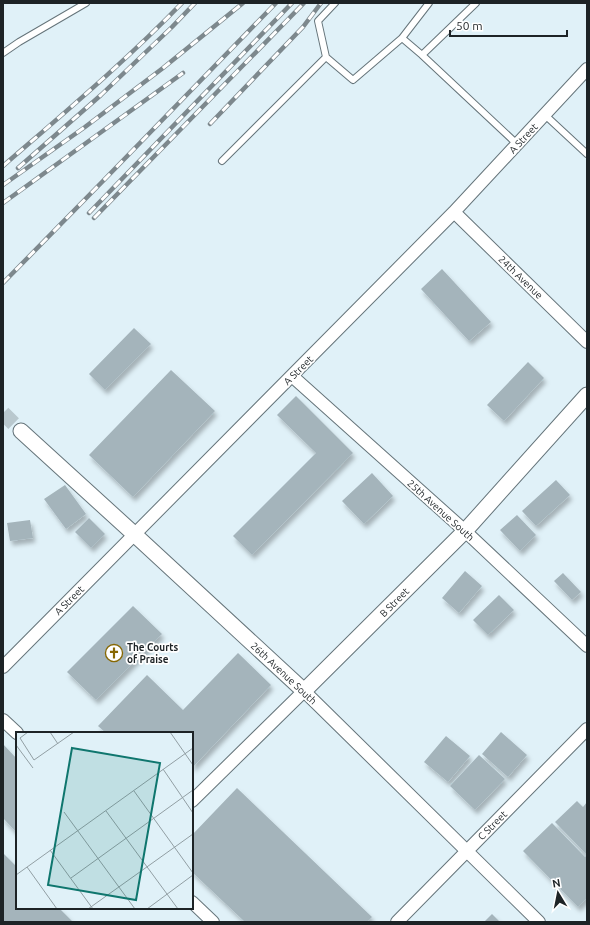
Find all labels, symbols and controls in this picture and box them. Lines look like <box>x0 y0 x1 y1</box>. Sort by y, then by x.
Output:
scale bar <box>450 12 567 38</box>
text: 50 m <box>456 19 483 32</box>
street label: A Street <box>507 121 540 156</box>
street label: 24th Avenue <box>496 254 545 301</box>
street label: A Street <box>281 353 315 387</box>
street label: 25th Avenue South <box>405 478 476 543</box>
street label: A Street <box>52 583 86 617</box>
street label: B Street <box>378 585 411 619</box>
street label: 26th Avenue South <box>249 640 319 707</box>
place label: The Courts of Praise <box>127 642 179 665</box>
church icon: The Courts of Praise <box>104 643 124 663</box>
inset map <box>16 732 193 909</box>
street label: C Street <box>476 809 509 842</box>
north arrow <box>538 873 578 913</box>
text: N <box>551 877 561 890</box>

